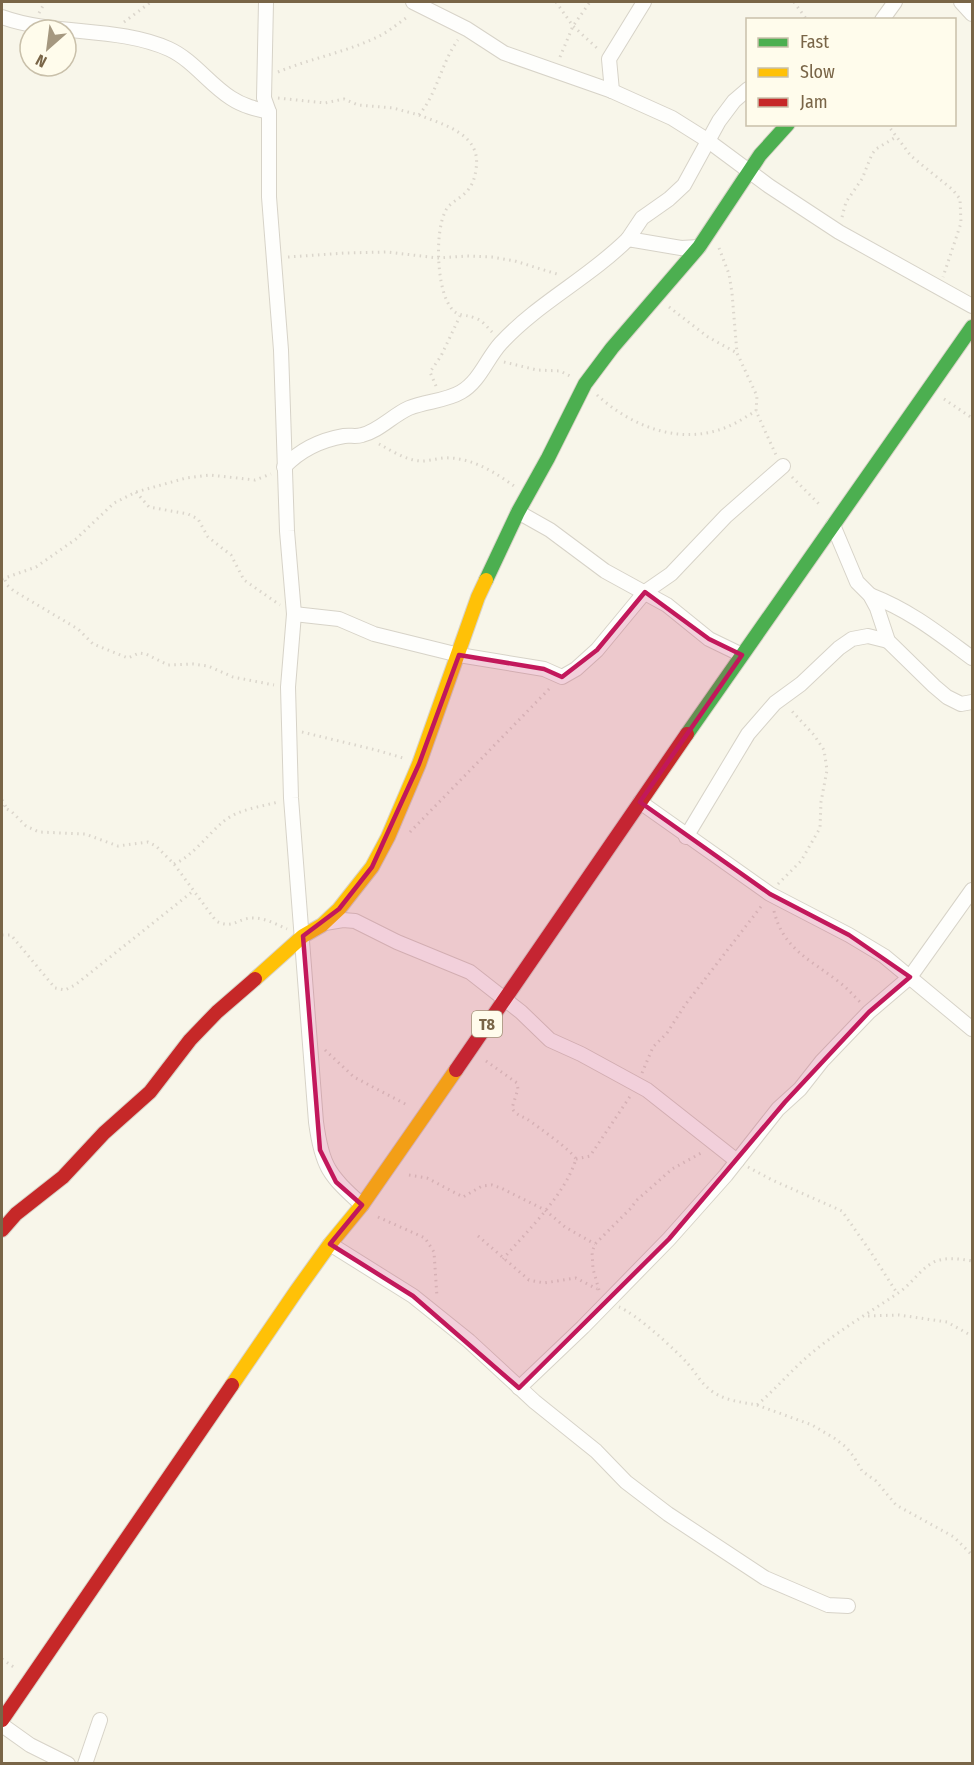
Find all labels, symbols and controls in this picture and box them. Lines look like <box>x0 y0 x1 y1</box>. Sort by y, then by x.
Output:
north arrow <box>18 18 78 78</box>
legend <box>746 18 956 126</box>
text: Fast <box>800 31 829 53</box>
text: N <box>32 50 50 71</box>
text: Slow <box>800 61 835 83</box>
text: Jam <box>800 91 828 113</box>
road number: T8 <box>472 1011 502 1037</box>

